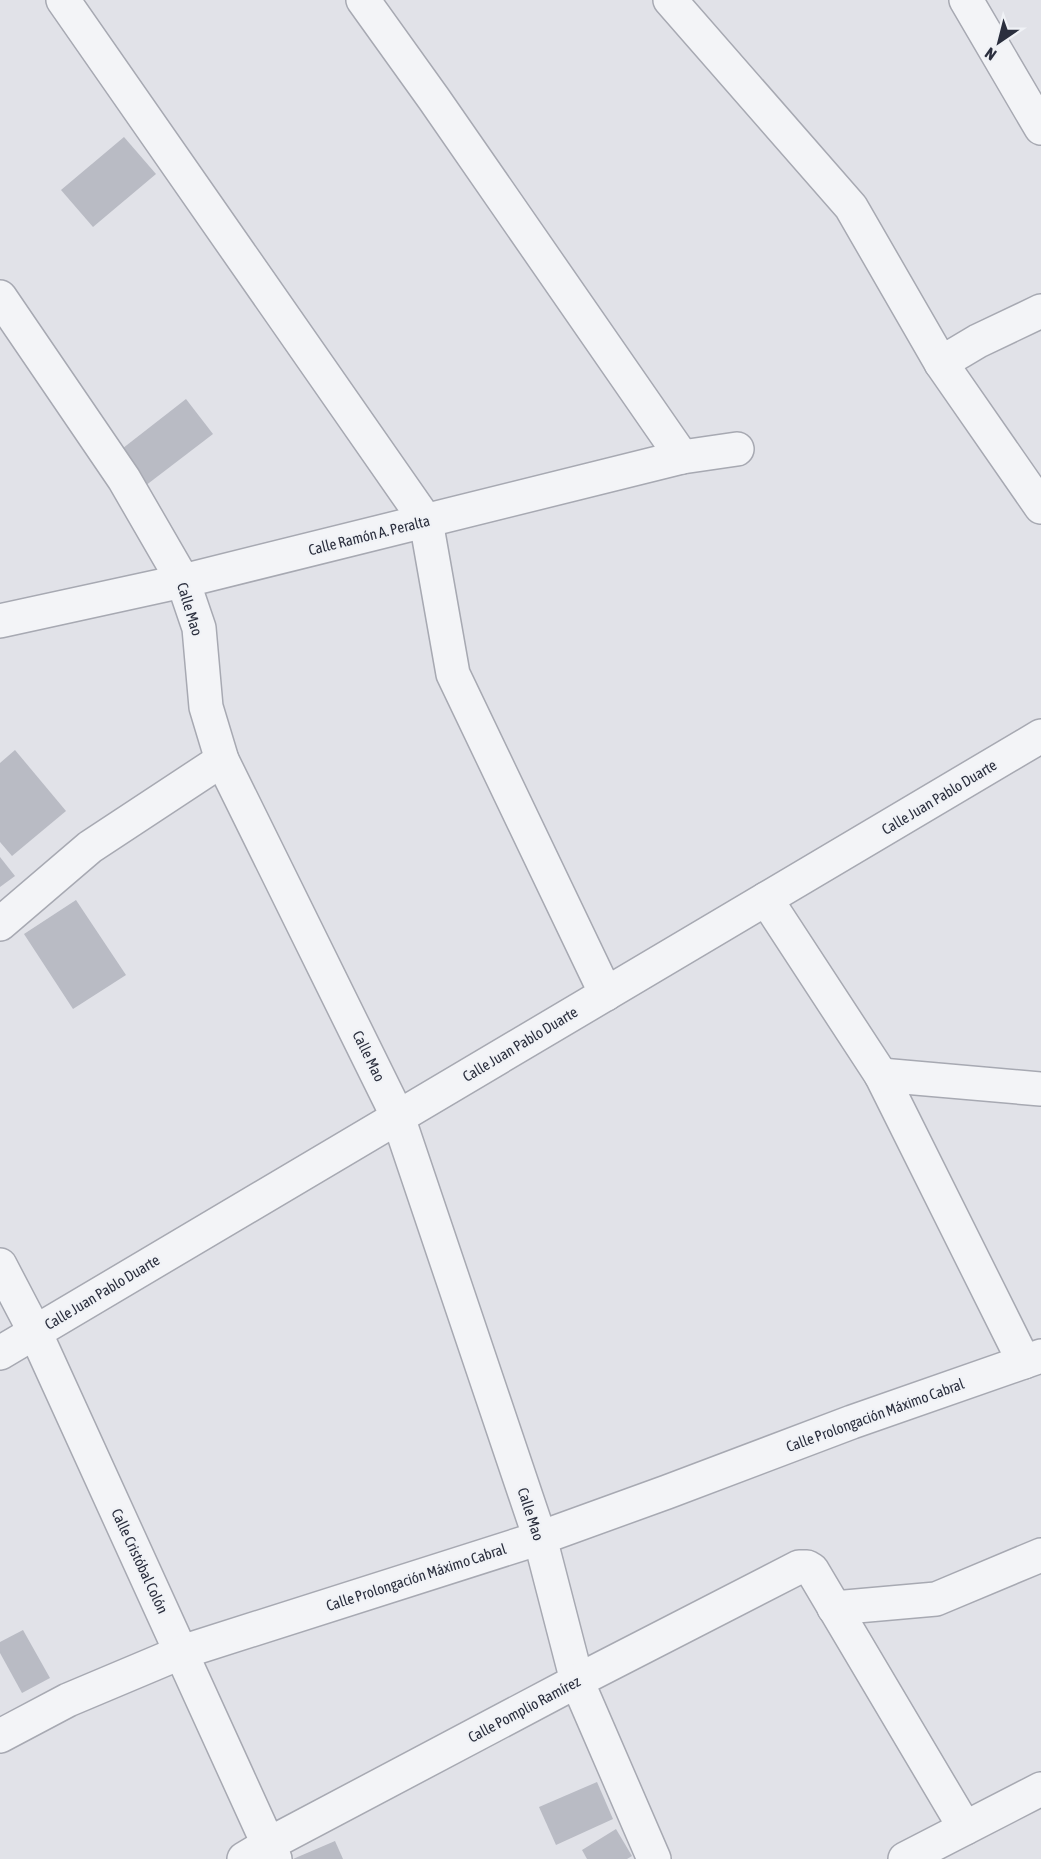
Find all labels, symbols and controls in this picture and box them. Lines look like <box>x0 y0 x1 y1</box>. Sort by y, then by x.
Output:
north arrow <box>969 12 1029 72</box>
text: N <box>981 44 999 64</box>
street label: Calle Ramón A. Peralta <box>307 512 431 558</box>
street label: Calle Mao <box>174 580 206 638</box>
street label: Calle Juan Pablo Duarte <box>879 756 1000 838</box>
street label: Calle Juan Pablo Duarte <box>460 1003 581 1085</box>
street label: Calle Mao <box>349 1028 389 1084</box>
street label: Calle Juan Pablo Duarte <box>42 1251 163 1333</box>
street label: Calle Prolongación Máximo Cabral <box>784 1375 966 1455</box>
street label: Calle Mao <box>515 1485 547 1543</box>
street label: Calle Cristóbal Colón <box>108 1506 172 1616</box>
street label: Calle Prolongación Máximo Cabral <box>324 1540 508 1614</box>
street label: Calle Pomplio Ramírez <box>465 1672 583 1746</box>

